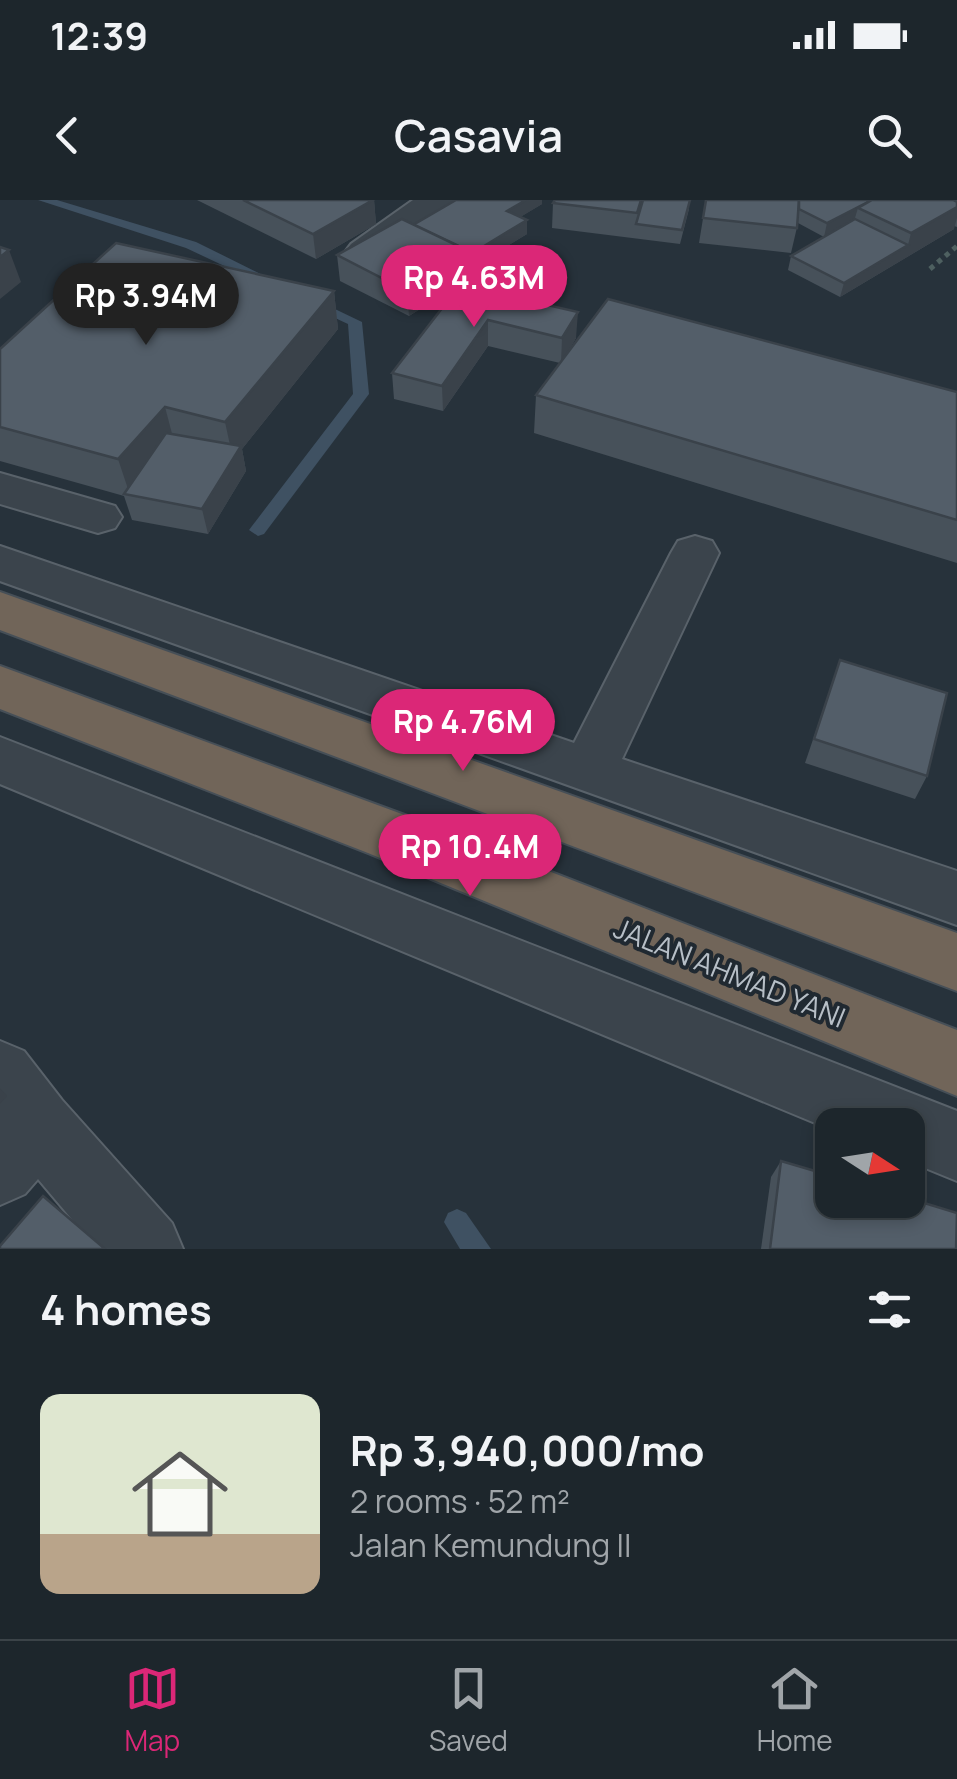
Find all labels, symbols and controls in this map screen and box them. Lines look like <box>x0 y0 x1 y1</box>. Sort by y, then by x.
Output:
text: 12:39 <box>50 9 148 61</box>
text: Casavia <box>394 104 563 166</box>
icon: back <box>40 108 95 163</box>
icon: search <box>862 108 917 163</box>
pin: Rp 4.63M <box>371 245 577 330</box>
text: Rp 4.63M <box>403 255 545 299</box>
pin: Rp 3.94M <box>43 263 249 348</box>
text: Rp 3.94M <box>75 273 217 317</box>
pin: Rp 4.76M <box>360 689 566 774</box>
text: Rp 4.76M <box>393 699 533 743</box>
pin: Rp 10.4M <box>367 814 573 899</box>
text: Rp 10.4M <box>401 824 539 868</box>
street label: JALAN AHMAD YANI <box>609 908 851 1036</box>
north arrow <box>815 1108 925 1218</box>
map controls <box>815 1108 925 1218</box>
text: 4 homes <box>40 1280 212 1338</box>
icon: filters <box>862 1282 917 1337</box>
text: Rp 3,940,000/mo <box>350 1421 704 1479</box>
icon: home <box>120 1434 240 1554</box>
text: 2 rooms · 52 m² <box>350 1479 570 1523</box>
text: Jalan Kemundung II <box>350 1523 632 1567</box>
tab: Map <box>124 1661 180 1759</box>
tab: Saved <box>429 1661 508 1759</box>
tab: Home <box>757 1661 833 1759</box>

